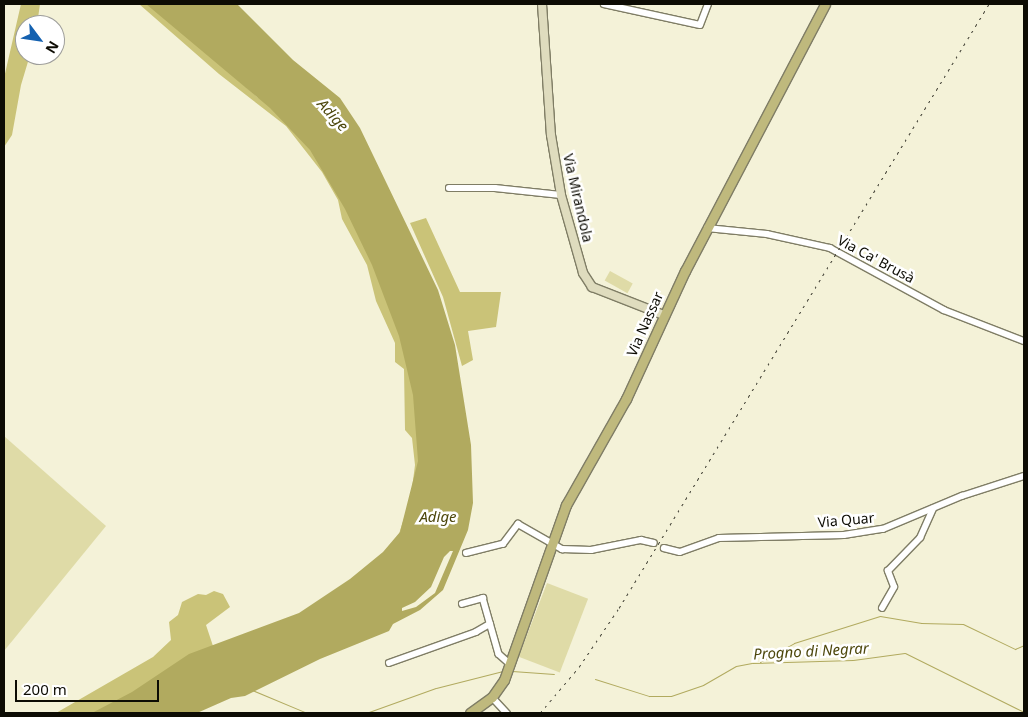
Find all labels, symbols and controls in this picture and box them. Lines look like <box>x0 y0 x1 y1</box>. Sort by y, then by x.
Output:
north arrow <box>15 15 65 65</box>
text: N <box>41 38 64 57</box>
water label: Adige <box>314 95 352 135</box>
street label: Via Mirandola <box>560 152 596 244</box>
street label: Via Ca' Brusà <box>835 232 917 286</box>
street label: Via Nassar <box>623 289 667 359</box>
water label: Adige <box>419 508 457 526</box>
street label: Via Quar <box>817 509 875 531</box>
water label: Progno di Negrar <box>753 639 869 663</box>
scale bar <box>18 670 161 702</box>
text: 200 m <box>23 679 67 699</box>

